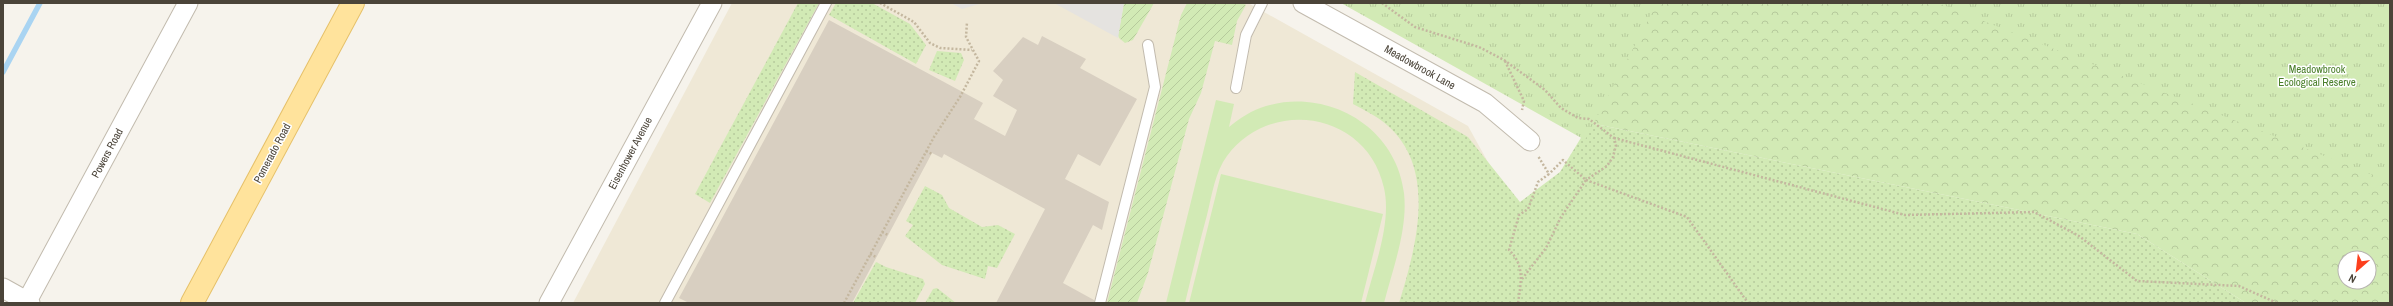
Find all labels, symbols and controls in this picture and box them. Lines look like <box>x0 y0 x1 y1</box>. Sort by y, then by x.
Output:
street label: Meadowbrook Lane <box>1382 42 1458 92</box>
park label: Meadowbrook Ecological Reserve <box>2278 62 2356 89</box>
street label: Eisenhower Avenue <box>605 114 655 192</box>
street label: Pomerado Road <box>250 121 294 185</box>
street label: Powers Road <box>88 126 126 180</box>
north arrow <box>2337 250 2377 290</box>
text: N <box>2346 271 2358 287</box>

